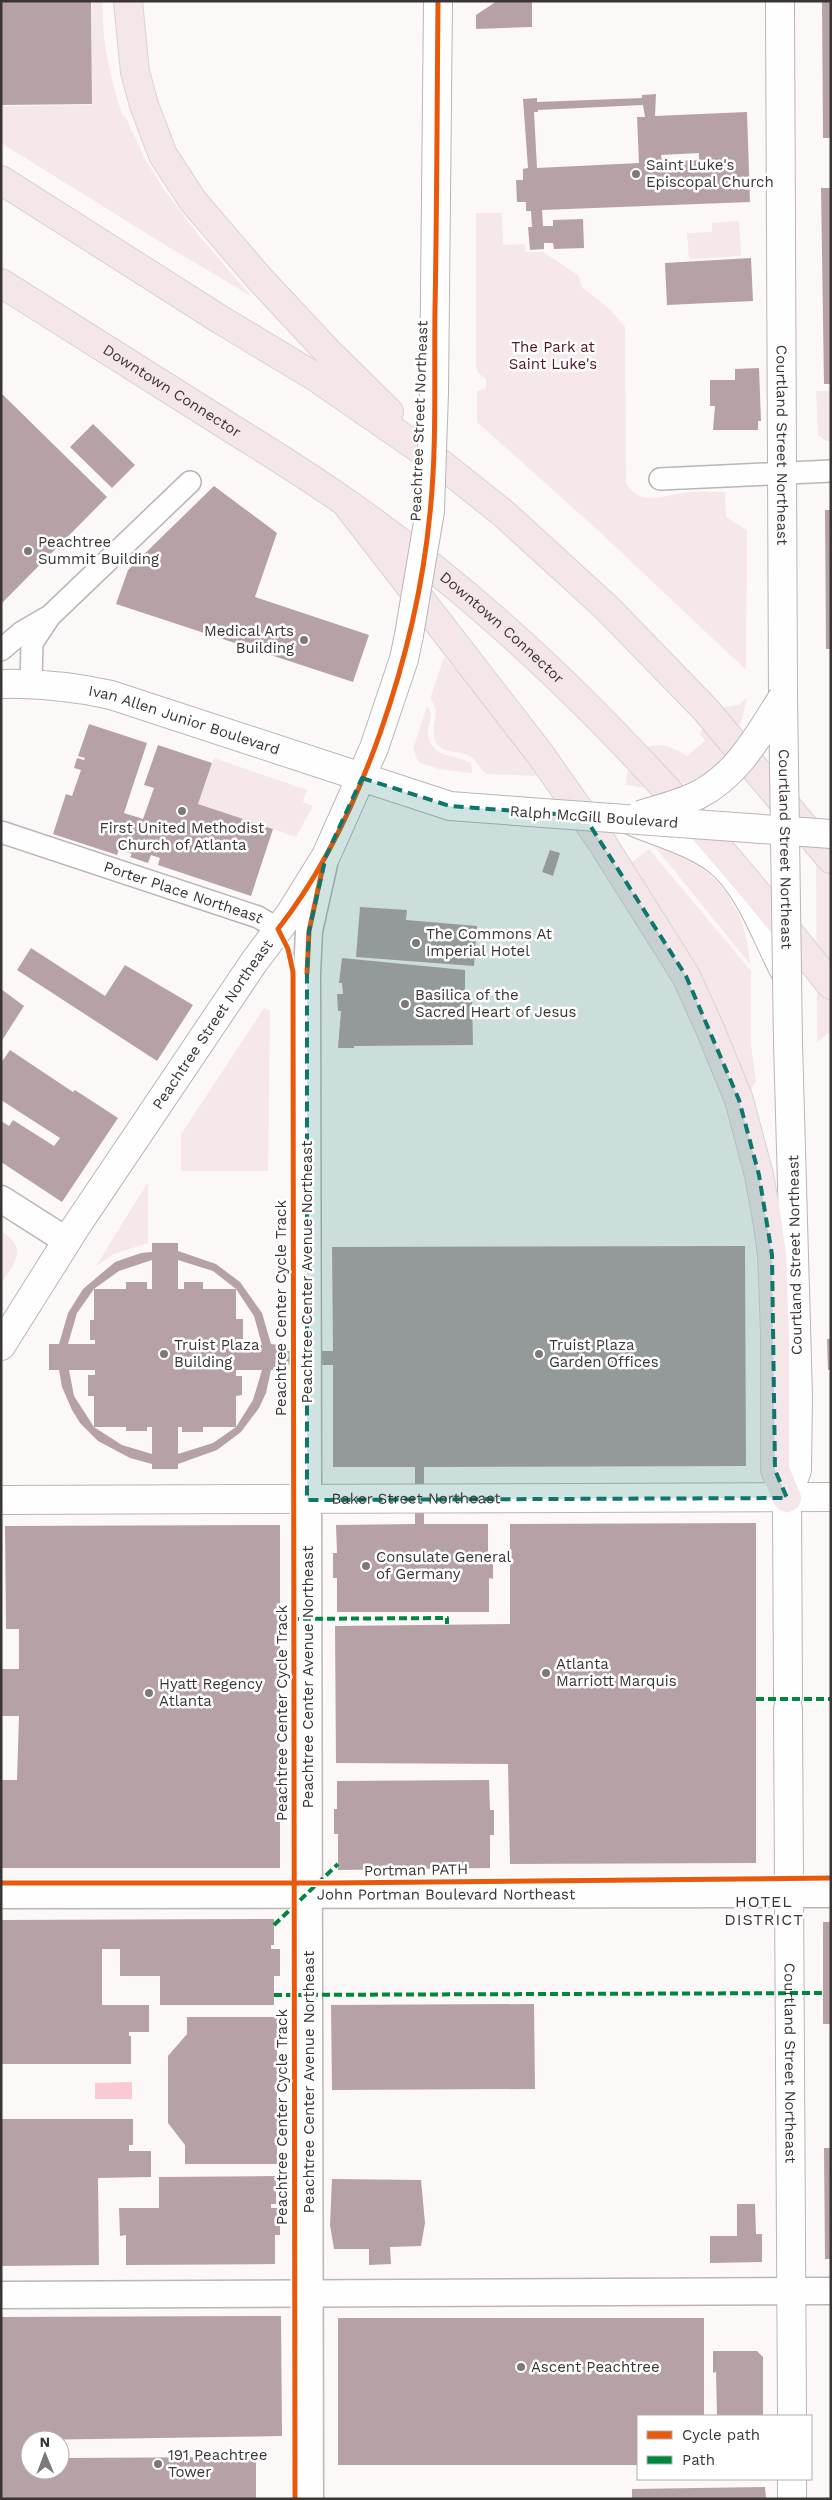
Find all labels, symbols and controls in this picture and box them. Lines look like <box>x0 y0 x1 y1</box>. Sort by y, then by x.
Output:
place label: Saint Luke's Episcopal Church <box>646 156 774 191</box>
marker: Saint Luke's Episcopal Church <box>630 168 642 180</box>
street label: Peachtree Street Northeast <box>406 320 432 522</box>
park label: The Park at Saint Luke's <box>509 338 597 373</box>
street label: Downtown Connector <box>100 340 244 441</box>
street label: Courtland Street Northeast <box>772 345 791 546</box>
place label: Peachtree Summit Building <box>38 533 159 568</box>
marker: Peachtree Summit Building <box>22 545 34 557</box>
street label: Downtown Connector <box>436 568 568 687</box>
place label: Medical Arts Building <box>204 622 294 657</box>
marker: Medical Arts Building <box>298 634 310 646</box>
street label: Ivan Allen Junior Boulevard <box>87 682 282 759</box>
street label: Courtland Street Northeast <box>775 749 796 950</box>
street label: Ralph McGill Boulevard <box>509 802 679 832</box>
marker: First United Methodist Church of Atlanta <box>176 805 188 817</box>
place label: First United Methodist Church of Atlanta <box>100 819 265 854</box>
street label: Porter Place Northeast <box>101 858 267 927</box>
place label: The Commons At Imperial Hotel <box>426 925 553 960</box>
street label: Peachtree Street Northeast <box>149 935 277 1113</box>
marker: The Commons At Imperial Hotel <box>410 937 422 949</box>
place label: Basilica of the Sacred Heart of Jesus <box>415 986 577 1021</box>
marker: Basilica of the Sacred Heart of Jesus <box>399 998 411 1010</box>
street label: Peachtree Center Avenue Northeast <box>298 1140 316 1403</box>
street label: Courtland Street Northeast <box>784 1154 806 1355</box>
street label: Peachtree Center Cycle Track <box>272 1200 290 1416</box>
place label: Truist Plaza Building <box>174 1336 260 1371</box>
place label: Truist Plaza Garden Offices <box>549 1336 659 1371</box>
marker: Truist Plaza Building <box>158 1348 170 1360</box>
marker: Truist Plaza Garden Offices <box>533 1348 545 1360</box>
street label: Baker Street Northeast <box>331 1489 501 1508</box>
street label: Peachtree Center Avenue Northeast <box>299 1545 317 1808</box>
place label: Consulate General of Germany <box>376 1548 511 1583</box>
marker: Consulate General of Germany <box>360 1560 372 1572</box>
street label: Peachtree Center Cycle Track <box>273 1605 291 1821</box>
place label: Atlanta Marriott Marquis <box>556 1655 677 1690</box>
marker: Atlanta Marriott Marquis <box>540 1667 552 1679</box>
place label: Hyatt Regency Atlanta <box>159 1675 263 1710</box>
marker: Hyatt Regency Atlanta <box>143 1687 155 1699</box>
street label: Portman PATH <box>364 1860 468 1880</box>
street label: John Portman Boulevard Northeast <box>317 1885 576 1904</box>
district label: HOTEL DISTRICT <box>724 1892 804 1929</box>
street label: Peachtree Center Avenue Northeast <box>300 1950 318 2213</box>
street label: Courtland Street Northeast <box>780 1963 800 2164</box>
street label: Peachtree Center Cycle Track <box>273 2009 291 2225</box>
place label: Ascent Peachtree <box>531 2358 660 2376</box>
marker: Ascent Peachtree <box>515 2361 527 2373</box>
legend <box>637 2415 812 2480</box>
text: Cycle path <box>682 2426 760 2444</box>
north arrow <box>20 2430 70 2480</box>
text: N <box>39 2434 50 2450</box>
place label: 191 Peachtree Tower <box>168 2446 267 2481</box>
text: Path <box>682 2451 715 2469</box>
marker: 191 Peachtree Tower <box>152 2458 164 2470</box>

